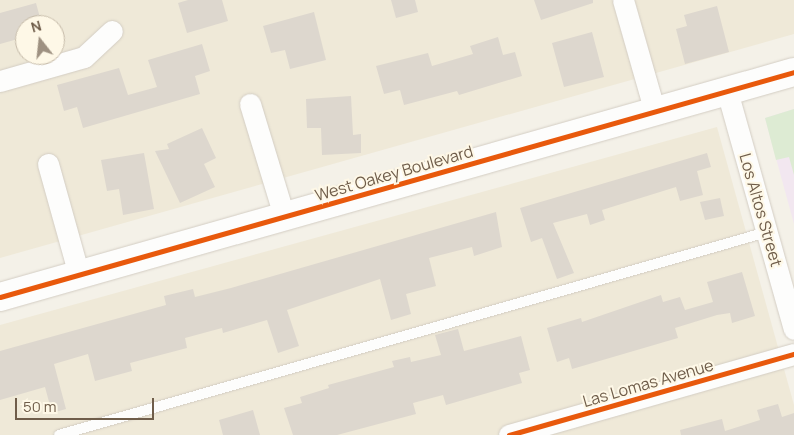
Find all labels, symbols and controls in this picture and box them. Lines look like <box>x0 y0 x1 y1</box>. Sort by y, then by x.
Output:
north arrow <box>15 15 65 65</box>
text: N <box>29 16 43 37</box>
street label: West Oakey Boulevard <box>313 141 475 205</box>
street label: Los Altos Street <box>736 151 786 269</box>
street label: Las Lomas Avenue <box>580 355 716 411</box>
scale bar <box>18 388 156 420</box>
text: 50 m <box>23 396 57 417</box>

